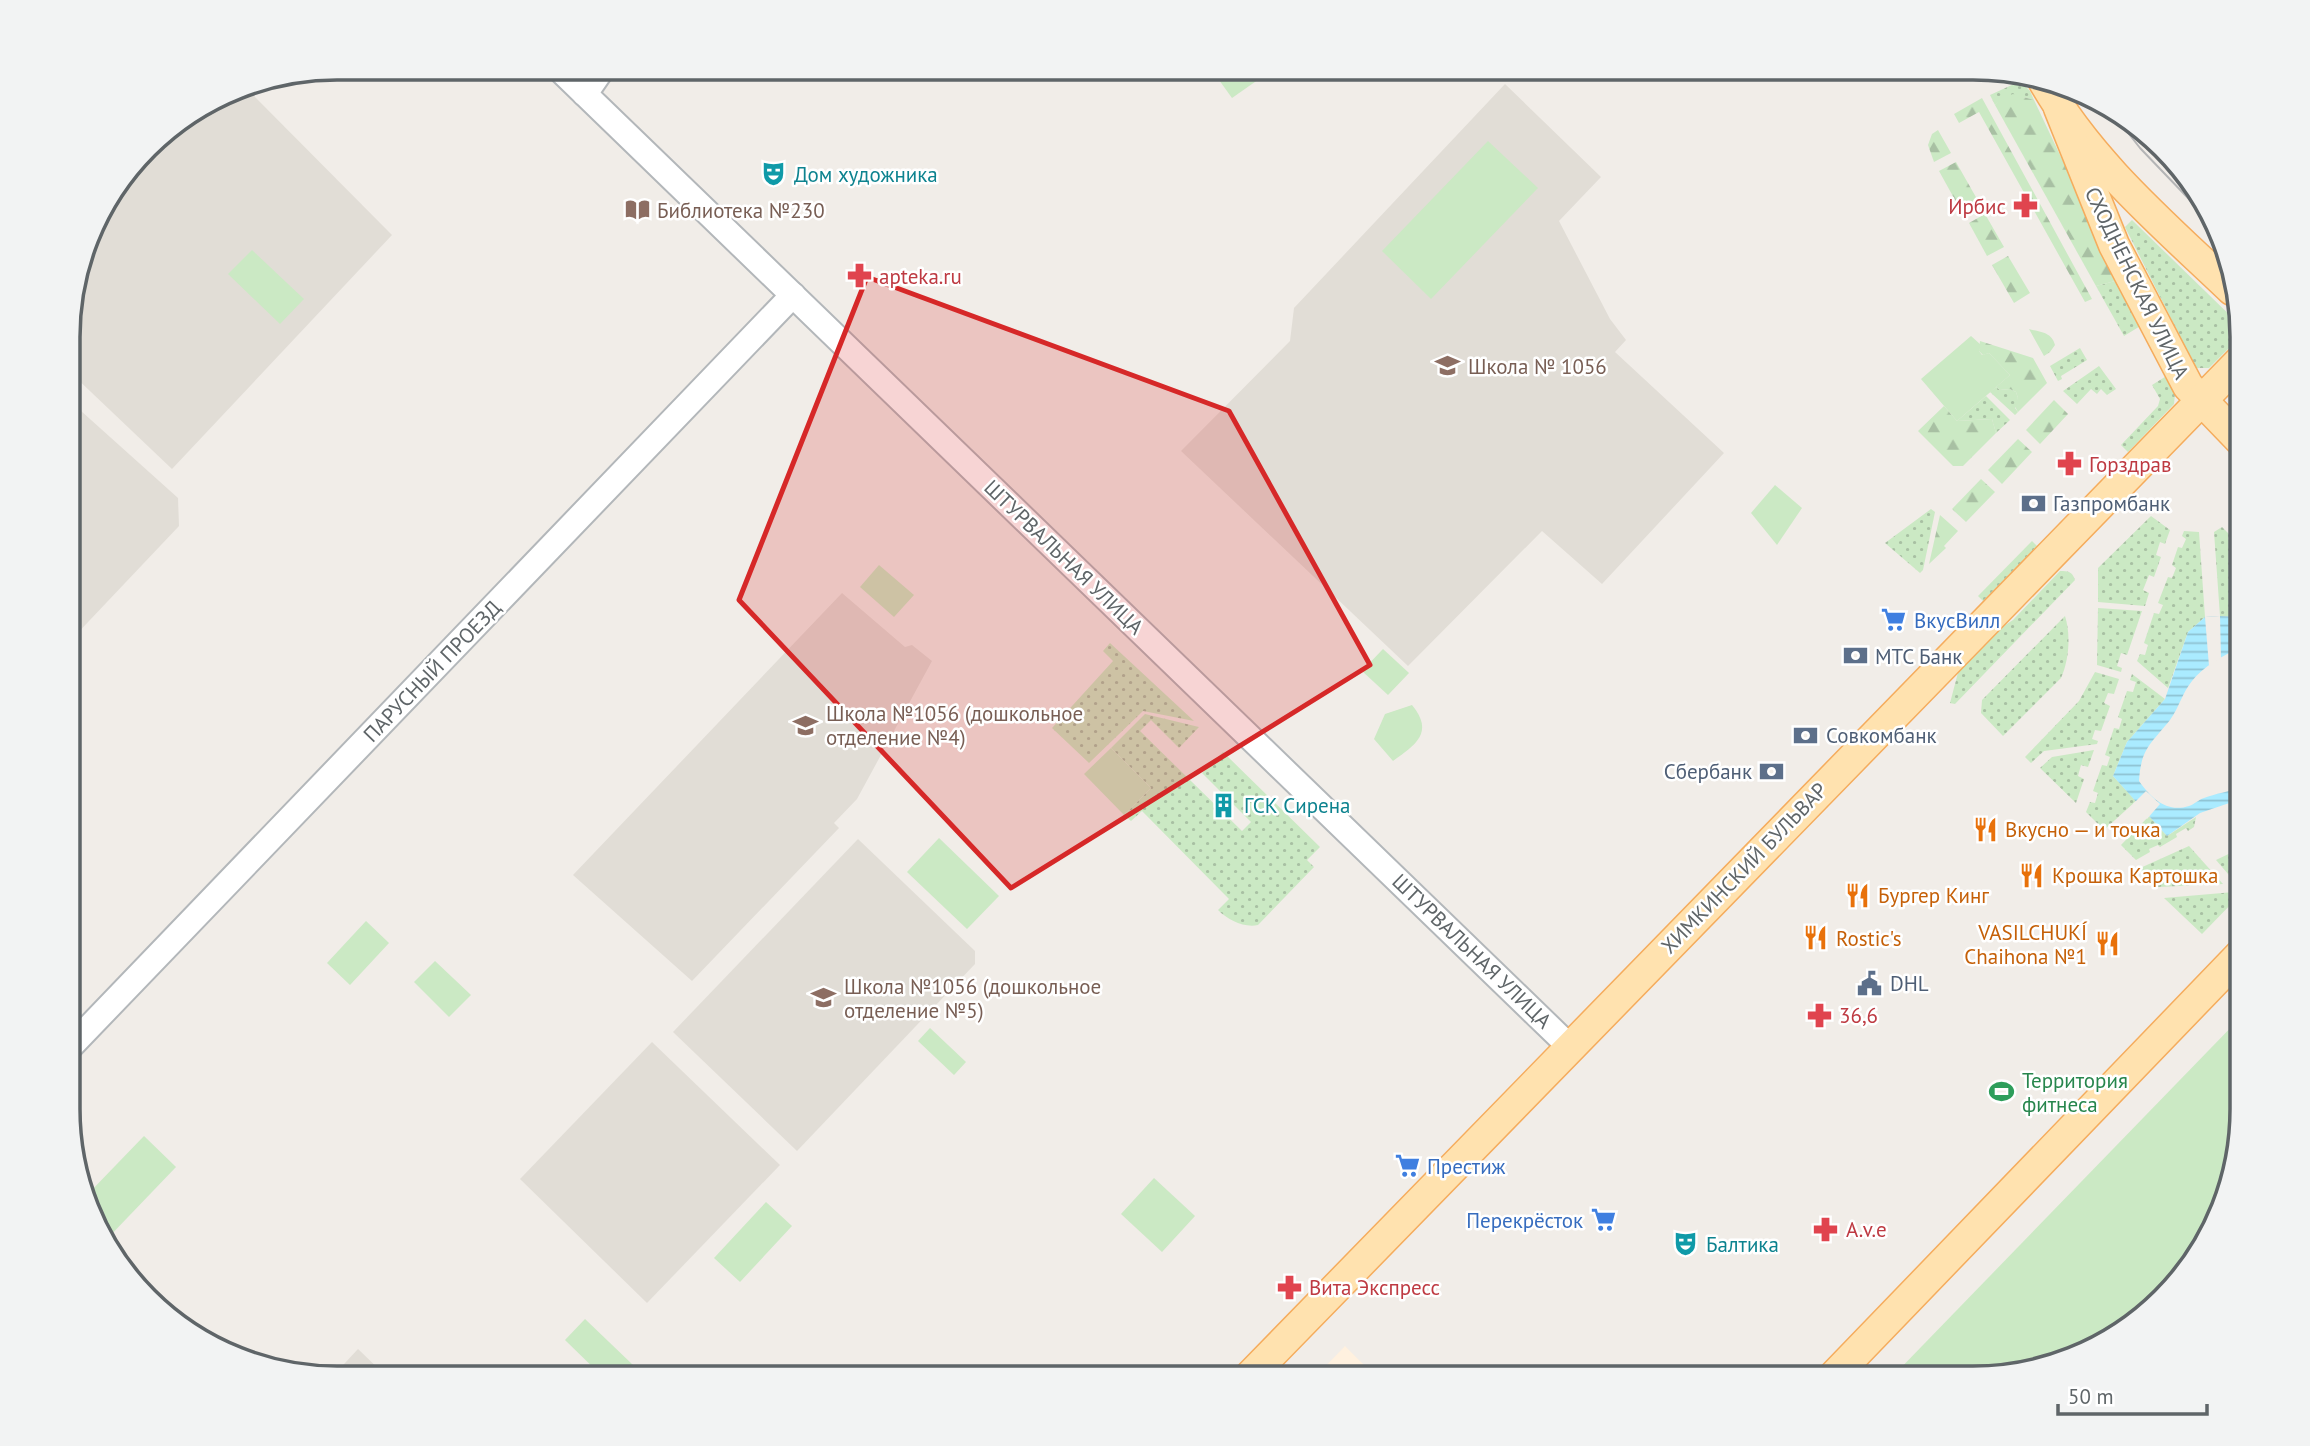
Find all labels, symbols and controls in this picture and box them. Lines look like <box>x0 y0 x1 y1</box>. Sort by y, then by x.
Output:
theatre icon: Дом художника <box>760 160 788 188</box>
place label: Дом художника <box>794 161 938 188</box>
street label: СХОДНЕНСКАЯ УЛИЦА <box>2079 183 2196 384</box>
pharmacy icon: Ирбис <box>2012 192 2040 220</box>
place label: Ирбис <box>1948 193 2006 220</box>
library icon: Библиотека №230 <box>623 196 651 224</box>
place label: Библиотека №230 <box>657 197 825 224</box>
pharmacy icon: apteka.ru <box>845 262 873 290</box>
place label: apteka.ru <box>879 263 962 290</box>
school or university icon: Школа № 1056 <box>1434 352 1462 380</box>
place label: Школа № 1056 <box>1468 353 1607 380</box>
pharmacy icon: Горздрав <box>2055 450 2083 478</box>
place label: Горздрав <box>2089 451 2171 478</box>
street label: ШТУРВАЛЬНАЯ УЛИЦА <box>979 474 1150 641</box>
bank icon: Газпромбанк <box>2019 489 2047 517</box>
place label: Газпромбанк <box>2053 490 2170 517</box>
street label: ПАРУСНЫЙ ПРОЕЗД <box>357 594 507 748</box>
supermarket icon: ВкусВилл <box>1880 606 1908 634</box>
place label: ВкусВилл <box>1914 607 2000 634</box>
bank icon: МТС Банк <box>1841 642 1869 670</box>
place label: МТС Банк <box>1875 643 1962 670</box>
place label: Школа №1056 (дошкольное отделение №4) <box>826 700 1083 751</box>
school or university icon: Школа №1056 (дошкольное отделение №4) <box>792 711 820 739</box>
bank icon: Совкомбанк <box>1792 721 1820 749</box>
place label: Совкомбанк <box>1826 722 1937 749</box>
bank icon: Сбербанк <box>1758 757 1786 785</box>
place label: Сбербанк <box>1664 758 1752 785</box>
street label: ХИМКИНСКИЙ БУЛЬВАР <box>1655 777 1833 959</box>
building icon: ГСК Сирена <box>1210 791 1238 819</box>
place label: ГСК Сирена <box>1244 792 1350 819</box>
restaurant icon: Вкусно — и точка <box>1971 815 1999 843</box>
place label: Вкусно — и точка <box>2005 816 2161 843</box>
restaurant icon: Крошка Картошка <box>2018 861 2046 889</box>
place label: Крошка Картошка <box>2052 862 2218 889</box>
street label: ШТУРВАЛЬНАЯ УЛИЦА <box>1387 868 1558 1035</box>
restaurant icon: Бургер Кинг <box>1844 881 1872 909</box>
place label: Бургер Кинг <box>1878 882 1989 909</box>
place label: VASILCHUKÍ Chaihona №1 <box>1964 919 2088 970</box>
restaurant icon: Rostic's <box>1802 924 1830 952</box>
place label: Rostic's <box>1836 925 1902 952</box>
restaurant icon: VASILCHUKÍ Chaihona №1 <box>2093 930 2121 958</box>
public building icon: DHL <box>1856 969 1884 997</box>
place label: DHL <box>1890 970 1929 997</box>
place label: Школа №1056 (дошкольное отделение №5) <box>844 973 1101 1024</box>
school or university icon: Школа №1056 (дошкольное отделение №5) <box>810 984 838 1012</box>
pharmacy icon: 36,6 <box>1805 1001 1833 1029</box>
place label: 36,6 <box>1839 1002 1878 1029</box>
place label: Территория фитнеса <box>2022 1067 2128 1118</box>
sports icon: Территория фитнеса <box>1988 1078 2016 1106</box>
supermarket icon: Престиж <box>1393 1152 1421 1180</box>
place label: Престиж <box>1427 1153 1506 1180</box>
supermarket icon: Перекрёсток <box>1589 1206 1617 1234</box>
place label: Перекрёсток <box>1466 1207 1583 1234</box>
pharmacy icon: A.v.e <box>1812 1215 1840 1243</box>
place label: A.v.e <box>1846 1216 1887 1243</box>
theatre icon: Балтика <box>1672 1230 1700 1258</box>
place label: Балтика <box>1706 1231 1779 1258</box>
pharmacy icon: Вита Экспресс <box>1275 1273 1303 1301</box>
place label: Вита Экспресс <box>1309 1274 1440 1301</box>
scale bar <box>2058 1372 2207 1416</box>
text: 50 m <box>2068 1383 2114 1410</box>

